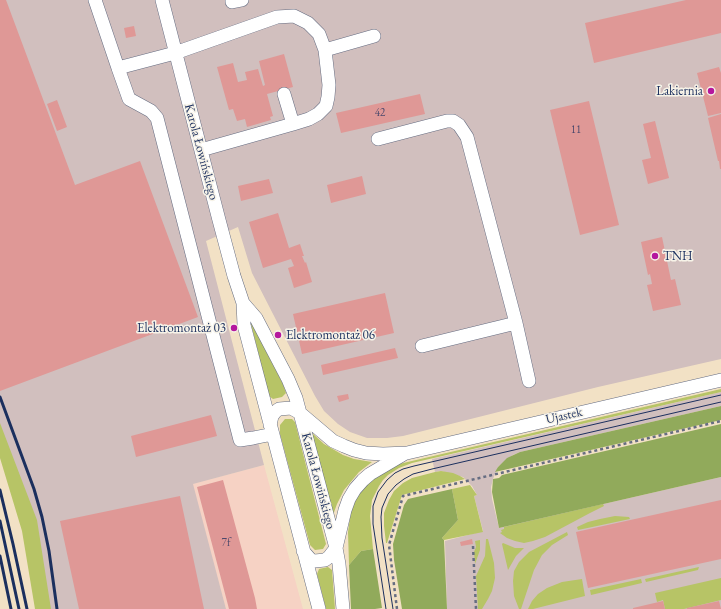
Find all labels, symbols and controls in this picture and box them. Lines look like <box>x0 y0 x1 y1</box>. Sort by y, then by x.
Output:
place label: Lakiernia <box>656 83 703 99</box>
marker: Lakiernia <box>706 86 716 96</box>
street label: Karola Łowińskiego <box>181 102 221 202</box>
house number: 42 <box>375 106 385 120</box>
house number: 11 <box>571 123 581 137</box>
place label: TNH <box>663 248 693 264</box>
marker: TNH <box>650 251 660 261</box>
place label: Elektromontaż 03 <box>137 320 226 336</box>
marker: Elektromontaż 03 <box>229 323 239 333</box>
place label: Elektromontaż 06 <box>286 327 375 343</box>
marker: Elektromontaż 06 <box>273 330 283 340</box>
street label: Ujastek <box>544 404 584 428</box>
street label: Karola Łowińskiego <box>298 431 338 531</box>
house number: 7f <box>222 536 230 550</box>

